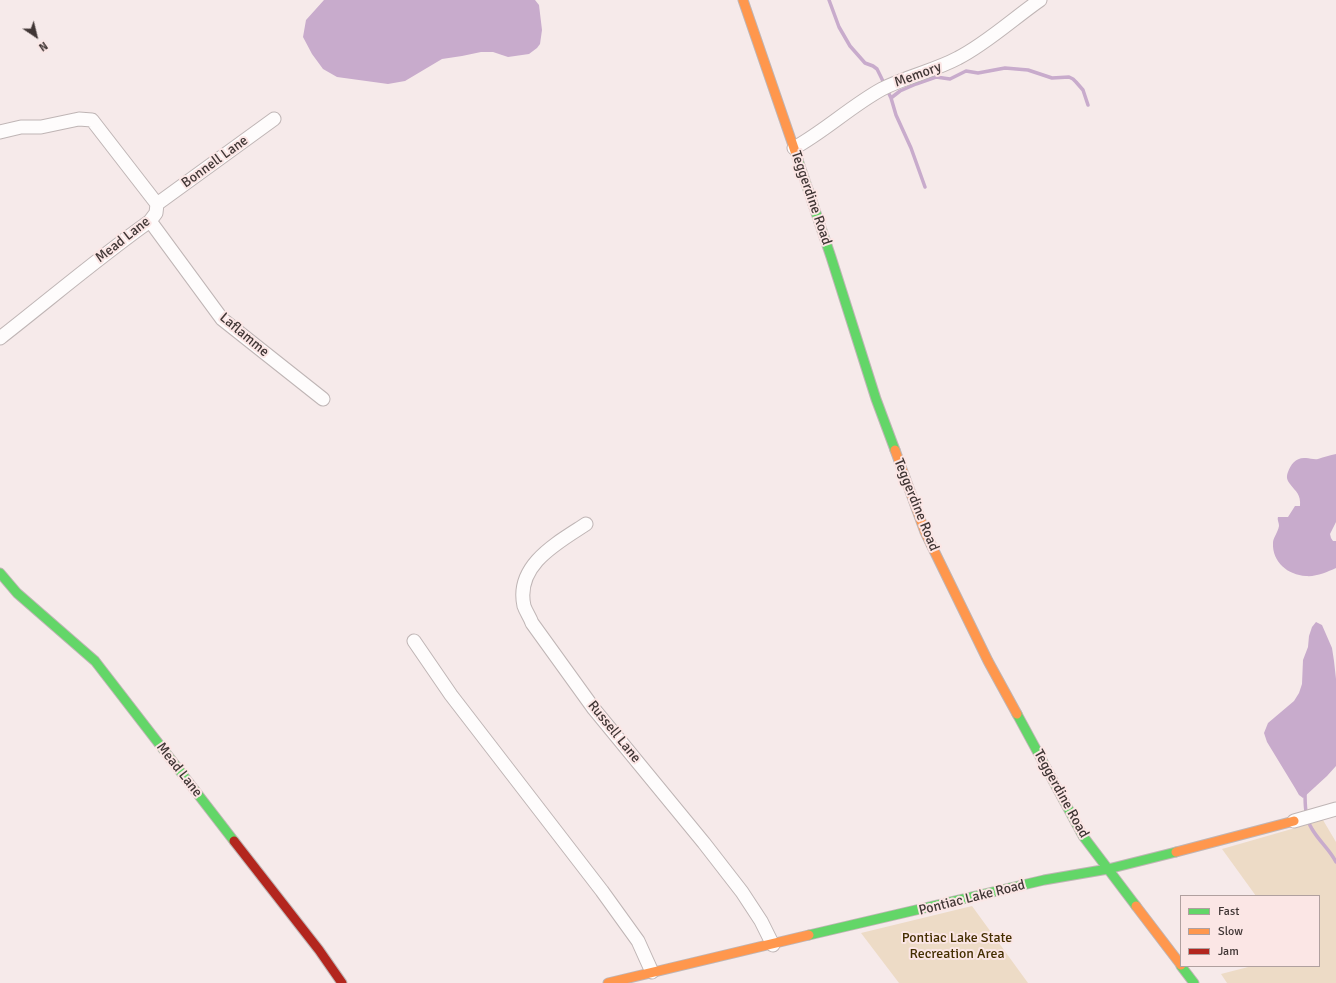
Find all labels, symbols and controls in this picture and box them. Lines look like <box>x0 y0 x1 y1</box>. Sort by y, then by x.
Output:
north arrow <box>16 16 56 56</box>
text: N <box>36 39 50 54</box>
street label: Memory <box>892 59 944 91</box>
street label: Bonnell Lane <box>178 132 252 192</box>
street label: Teggerdine Road <box>787 149 835 247</box>
street label: Mead Lane <box>92 213 154 267</box>
street label: Laflamme <box>216 309 272 361</box>
street label: Teggerdine Road <box>890 456 942 554</box>
street label: Russell Lane <box>584 698 644 766</box>
street label: Mead Lane <box>152 739 206 801</box>
street label: Teggerdine Road <box>1030 747 1092 841</box>
street label: Pontiac Lake Road <box>917 877 1027 919</box>
legend <box>1180 895 1320 967</box>
text: Fast <box>1218 904 1239 919</box>
text: Slow <box>1218 924 1243 939</box>
park label: Pontiac Lake State Recreation Area <box>902 930 1012 962</box>
text: Jam <box>1218 944 1239 959</box>

